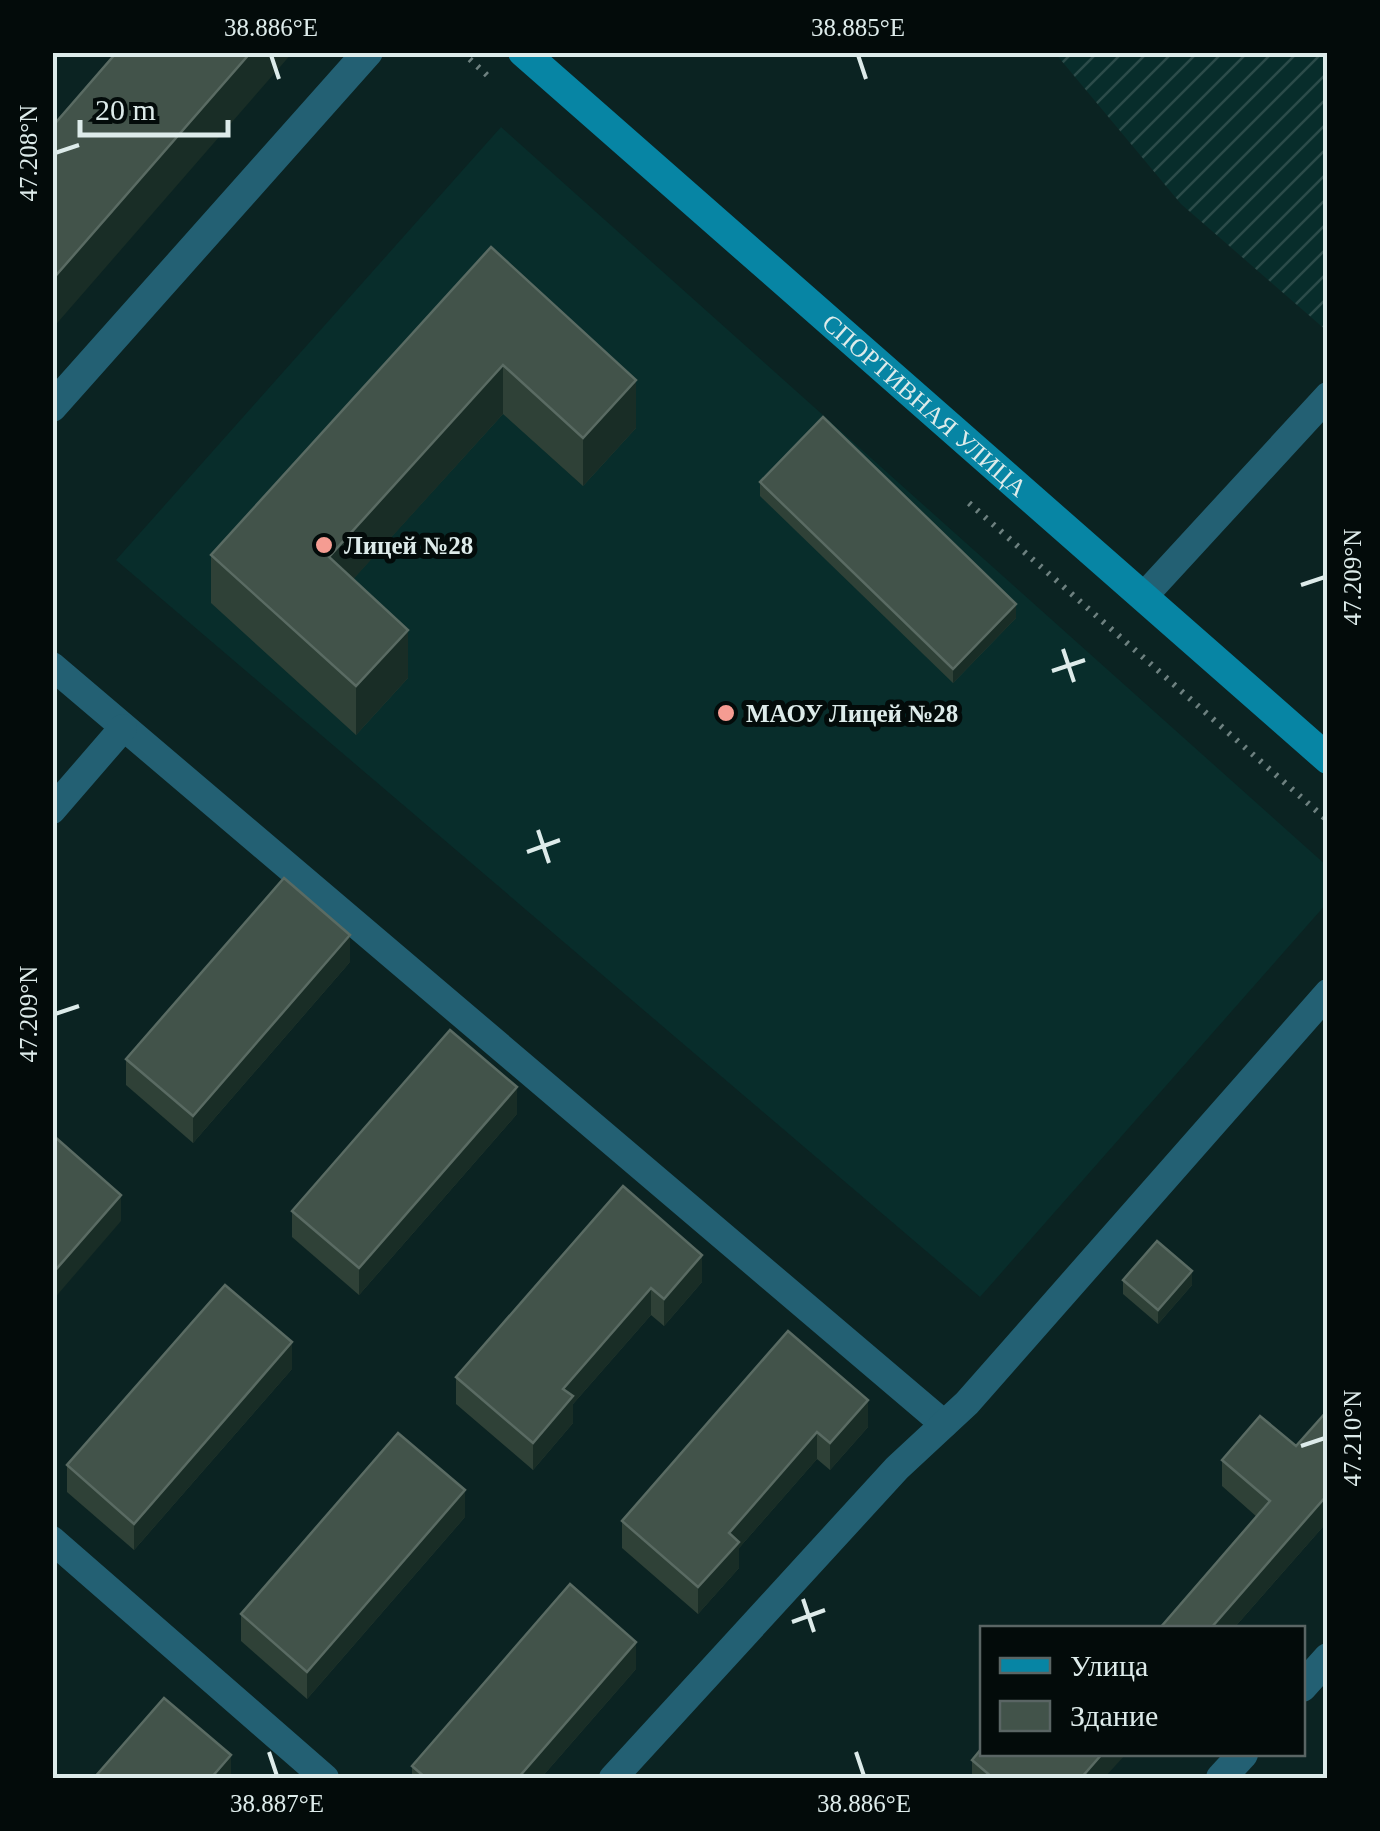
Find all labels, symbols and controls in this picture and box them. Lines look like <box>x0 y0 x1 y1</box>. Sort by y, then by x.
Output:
text: 38.886°E <box>224 14 318 41</box>
text: 38.885°E <box>811 14 905 41</box>
scale bar <box>80 75 228 137</box>
text: 20 m <box>95 93 156 126</box>
text: 47.208°N <box>15 105 42 201</box>
street label: СПОРТИВНАЯ УЛИЦА <box>817 309 1032 502</box>
text: 47.209°N <box>1339 529 1366 625</box>
place label: Лицей №28 <box>344 532 473 559</box>
marker: Лицей №28 <box>313 534 335 556</box>
place label: МАОУ Лицей №28 <box>746 700 958 727</box>
marker: МАОУ Лицей №28 <box>715 702 737 724</box>
text: 47.209°N <box>15 966 42 1062</box>
text: 47.210°N <box>1339 1390 1366 1486</box>
legend <box>980 1626 1305 1756</box>
text: Улица <box>1070 1649 1148 1682</box>
text: Здание <box>1070 1699 1158 1732</box>
text: 38.887°E <box>230 1790 324 1817</box>
text: 38.886°E <box>817 1790 911 1817</box>

